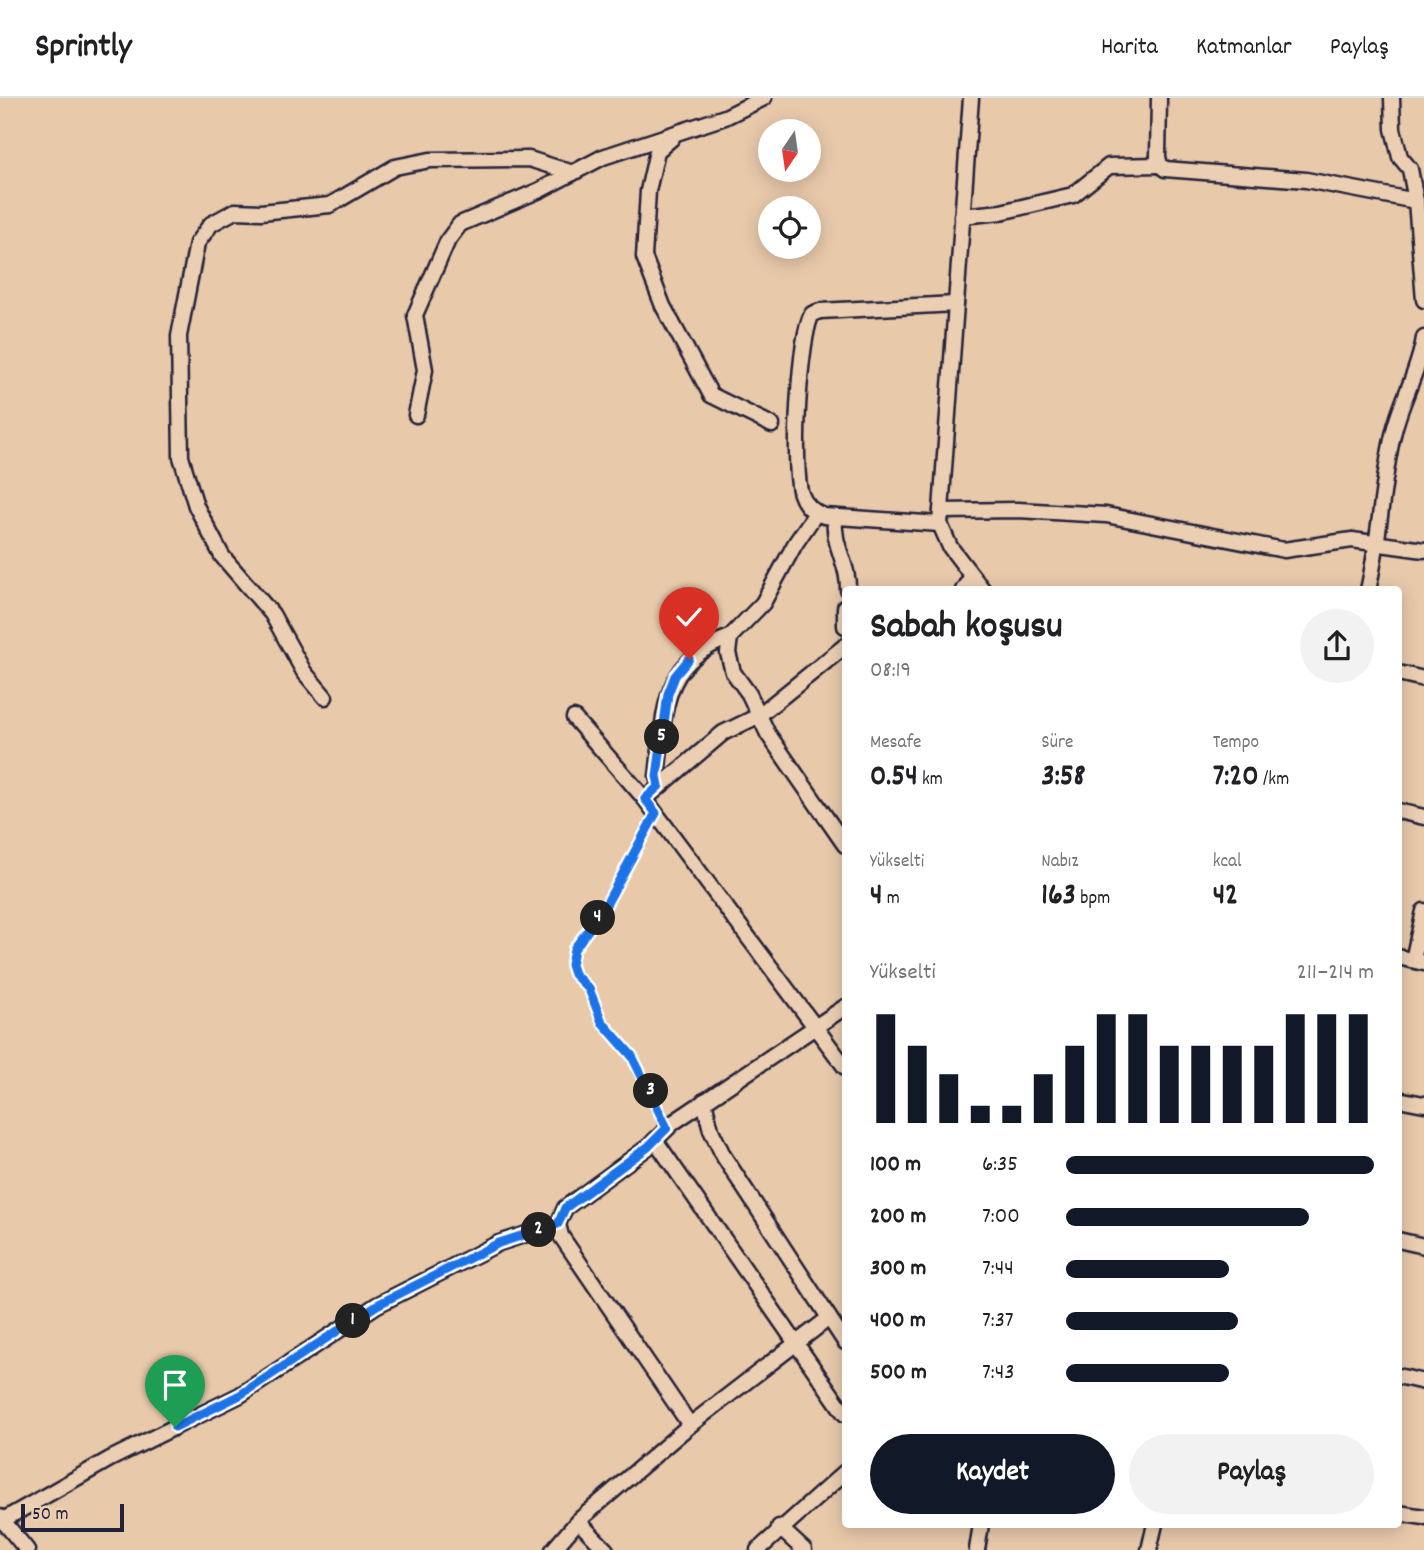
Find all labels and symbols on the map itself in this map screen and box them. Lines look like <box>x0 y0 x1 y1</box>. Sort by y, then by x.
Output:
north arrow <box>758 119 821 182</box>
pin <box>659 587 719 659</box>
pin: 5 <box>644 720 680 754</box>
pin: 4 <box>580 900 616 936</box>
pin: 3 <box>634 1074 668 1108</box>
pin: 2 <box>522 1212 556 1248</box>
pin: 1 <box>336 1304 370 1338</box>
pin <box>145 1355 205 1427</box>
scale bar <box>21 1501 124 1533</box>

